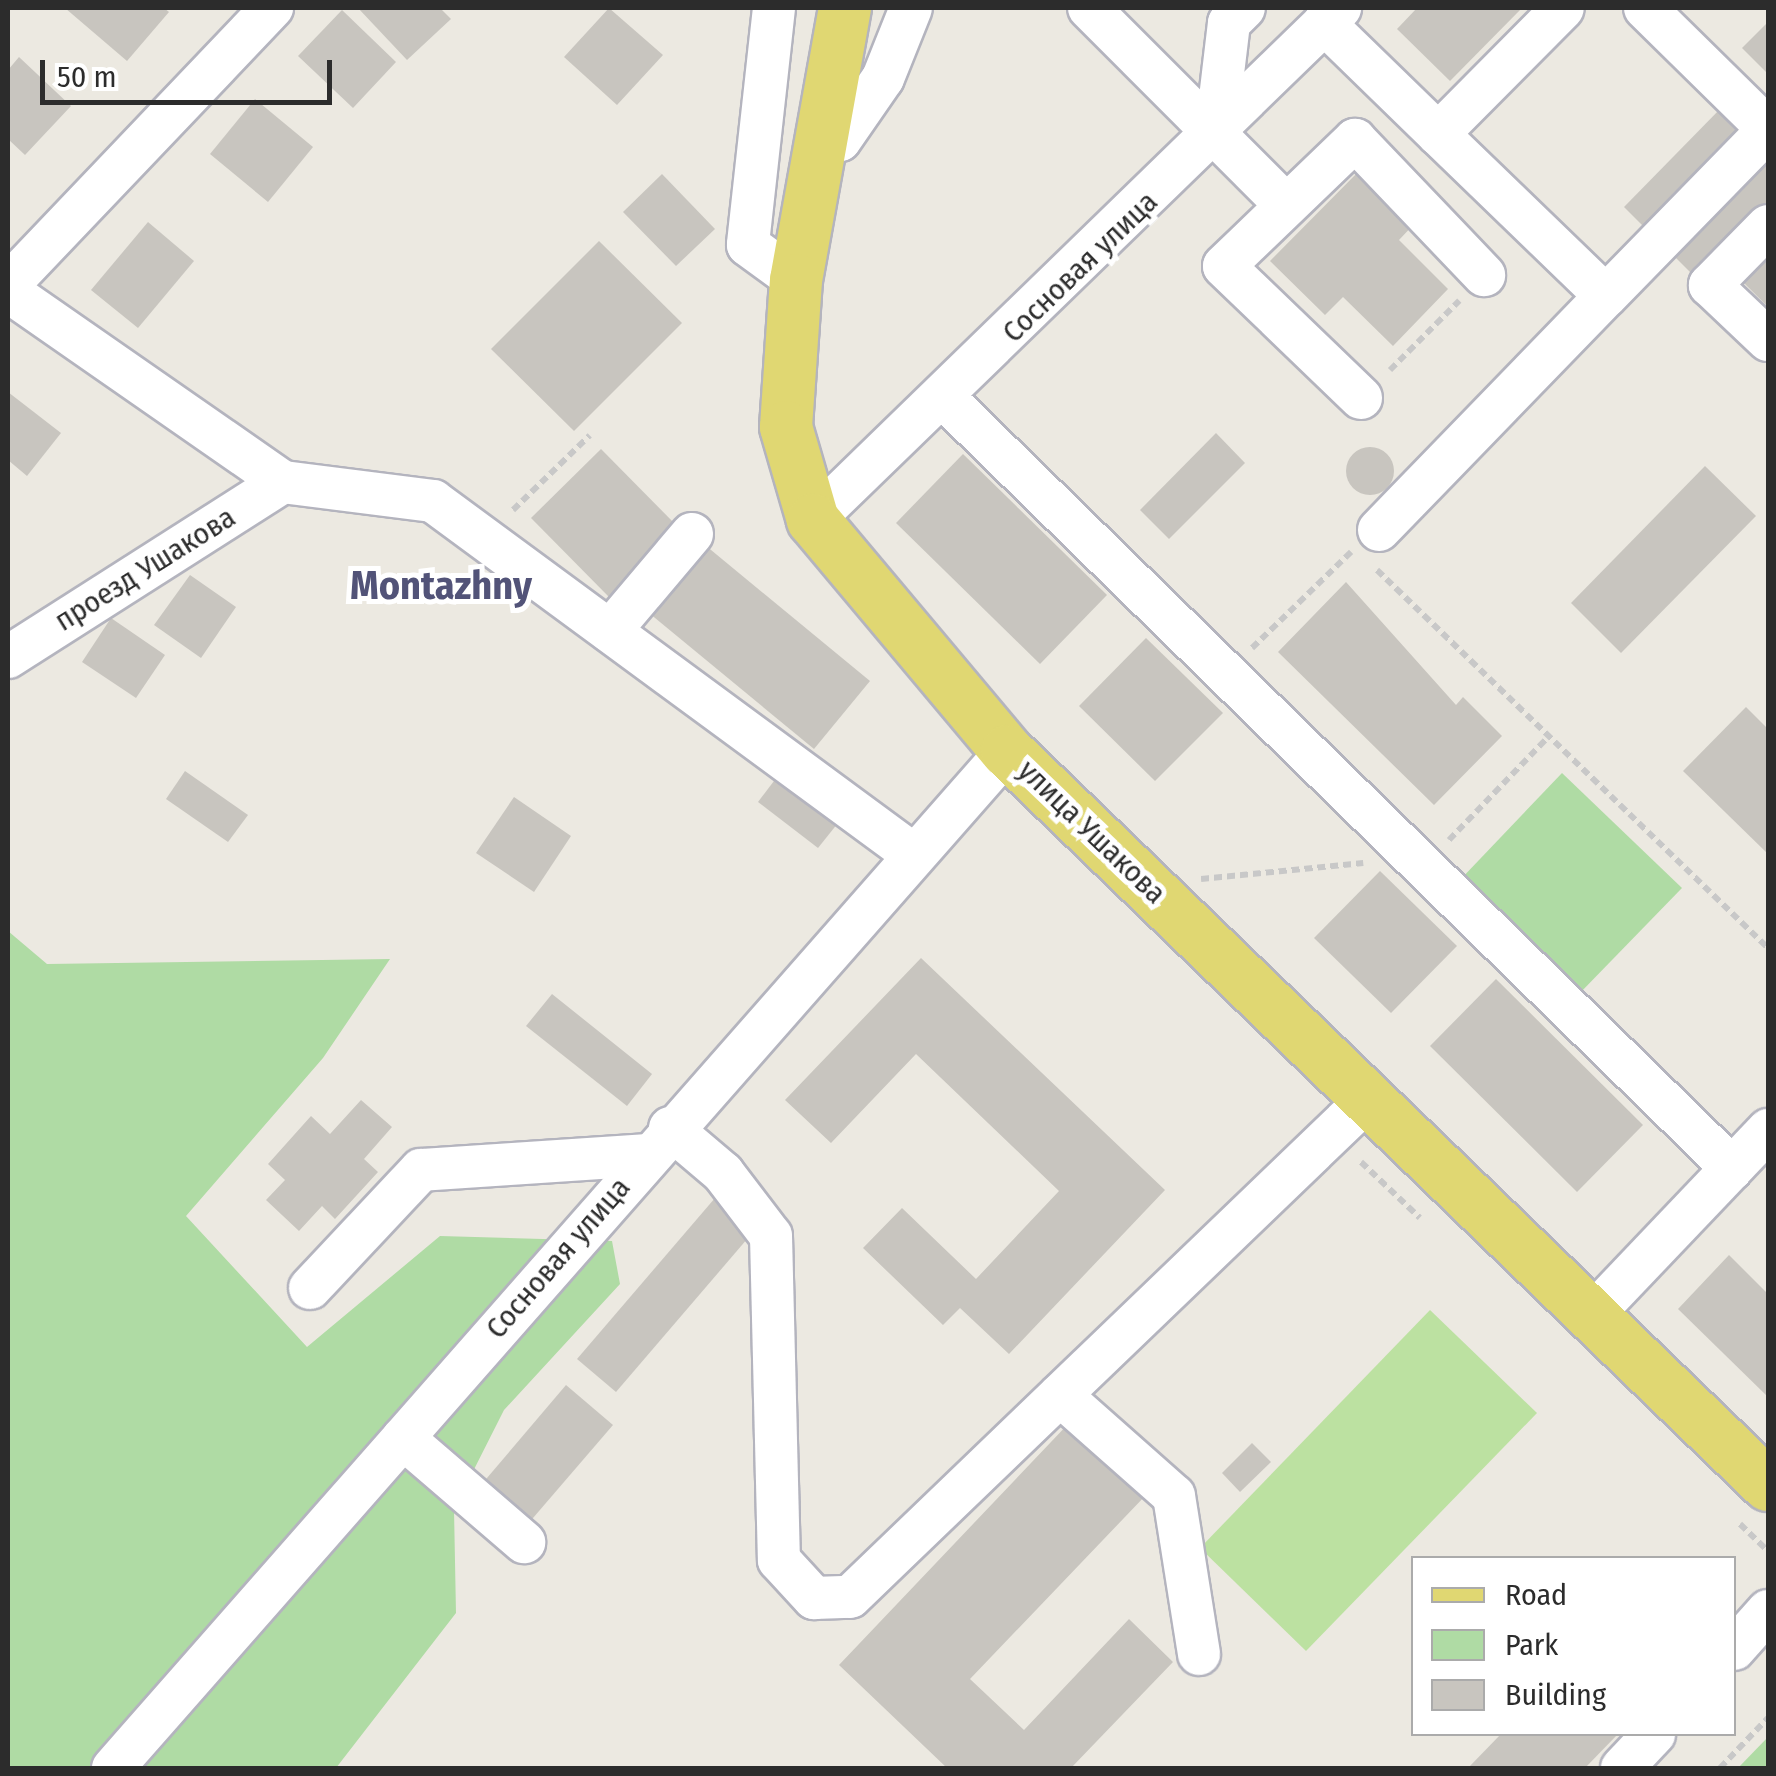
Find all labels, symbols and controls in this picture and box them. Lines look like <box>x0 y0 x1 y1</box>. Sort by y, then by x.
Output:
scale bar <box>45 40 338 102</box>
text: 50 m <box>57 59 117 95</box>
street label: Сосновая улица <box>995 184 1165 350</box>
street label: проезд Ушакова <box>48 499 242 639</box>
district label: Montazhny <box>350 562 532 610</box>
street label: улица Ушакова <box>1011 753 1173 911</box>
street label: Сосновая улица <box>478 1170 638 1346</box>
legend <box>1411 1556 1736 1736</box>
text: Road <box>1505 1577 1567 1613</box>
text: Park <box>1505 1627 1558 1663</box>
text: Building <box>1505 1677 1606 1713</box>

